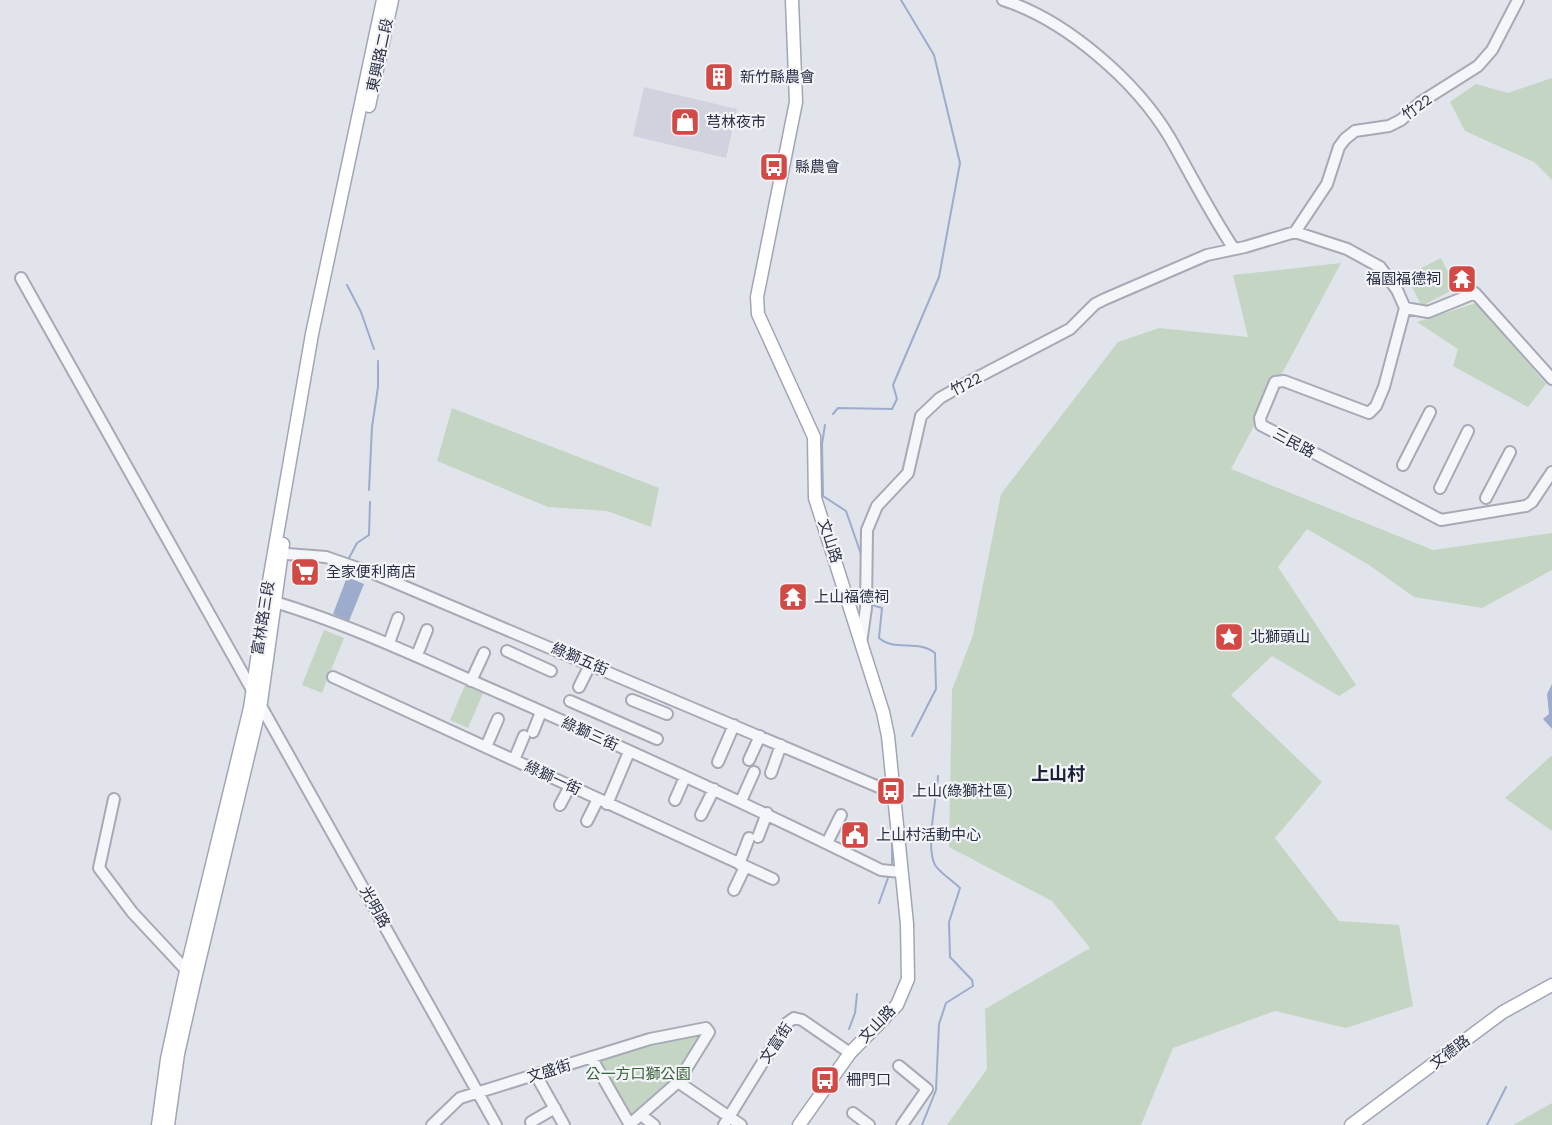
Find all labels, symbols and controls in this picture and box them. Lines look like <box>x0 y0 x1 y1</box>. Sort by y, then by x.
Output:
street label: 東興路二段 <box>363 16 397 94</box>
building icon: 新竹縣農會 <box>703 61 735 93</box>
place label: 新竹縣農會 <box>740 68 815 86</box>
street label: 竹22 <box>1399 90 1435 124</box>
shop icon: 芎林夜市 <box>669 106 701 138</box>
place label: 芎林夜市 <box>706 113 766 131</box>
bus stop icon: 縣農會 <box>758 151 790 183</box>
place label: 縣農會 <box>795 158 840 176</box>
temple icon: 福園福德祠 <box>1446 263 1478 295</box>
place label: 福園福德祠 <box>1366 270 1441 288</box>
street label: 竹22 <box>947 369 985 399</box>
street label: 三民路 <box>1270 424 1318 462</box>
street label: 文山路 <box>814 517 846 565</box>
supermarket icon: 全家便利商店 <box>289 556 321 588</box>
place label: 全家便利商店 <box>326 563 416 581</box>
street label: 富林路三段 <box>248 580 278 656</box>
temple icon: 上山福德祠 <box>777 581 809 613</box>
place label: 上山福德祠 <box>814 588 889 606</box>
place icon: 北獅頭山 <box>1213 621 1245 653</box>
place label: 北獅頭山 <box>1250 628 1310 646</box>
street label: 綠獅五街 <box>549 639 611 679</box>
street label: 綠獅三街 <box>559 714 621 754</box>
street label: 綠獅一街 <box>522 757 584 799</box>
district label: 上山村 <box>1031 763 1085 784</box>
bus stop icon: 上山(綠獅社區) <box>875 775 907 807</box>
place label: 上山(綠獅社區) <box>912 782 1013 800</box>
public building icon: 上山村活動中心 <box>839 819 871 851</box>
place label: 上山村活動中心 <box>876 826 981 844</box>
street label: 光明路 <box>356 883 394 931</box>
street label: 文山路 <box>855 1002 899 1046</box>
street label: 文富街 <box>756 1019 796 1067</box>
street label: 文德路 <box>1427 1031 1473 1073</box>
street label: 文盛街 <box>525 1056 573 1086</box>
bus stop icon: 柵門口 <box>809 1064 841 1096</box>
park label: 公一方口獅公園 <box>585 1065 691 1083</box>
place label: 柵門口 <box>846 1071 891 1089</box>

